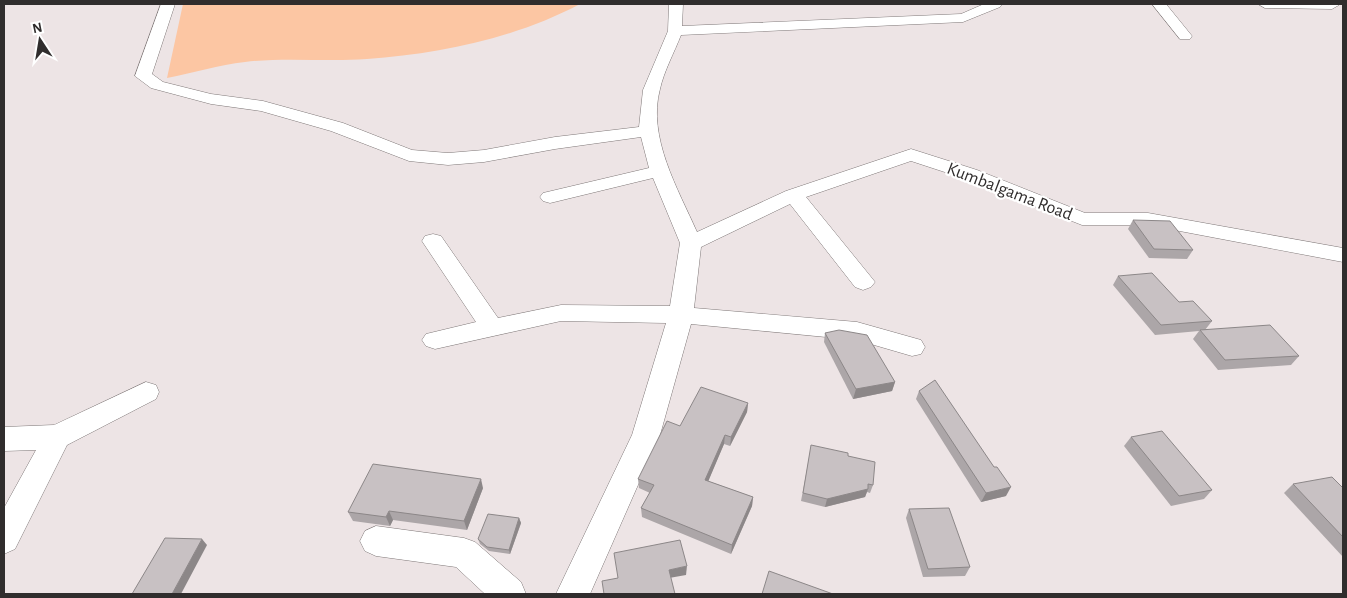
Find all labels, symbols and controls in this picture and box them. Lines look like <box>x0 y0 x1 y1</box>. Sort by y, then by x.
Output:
north arrow <box>15 15 65 65</box>
text: N <box>31 20 44 36</box>
street label: Kumbalgama Road <box>944 160 1075 224</box>

